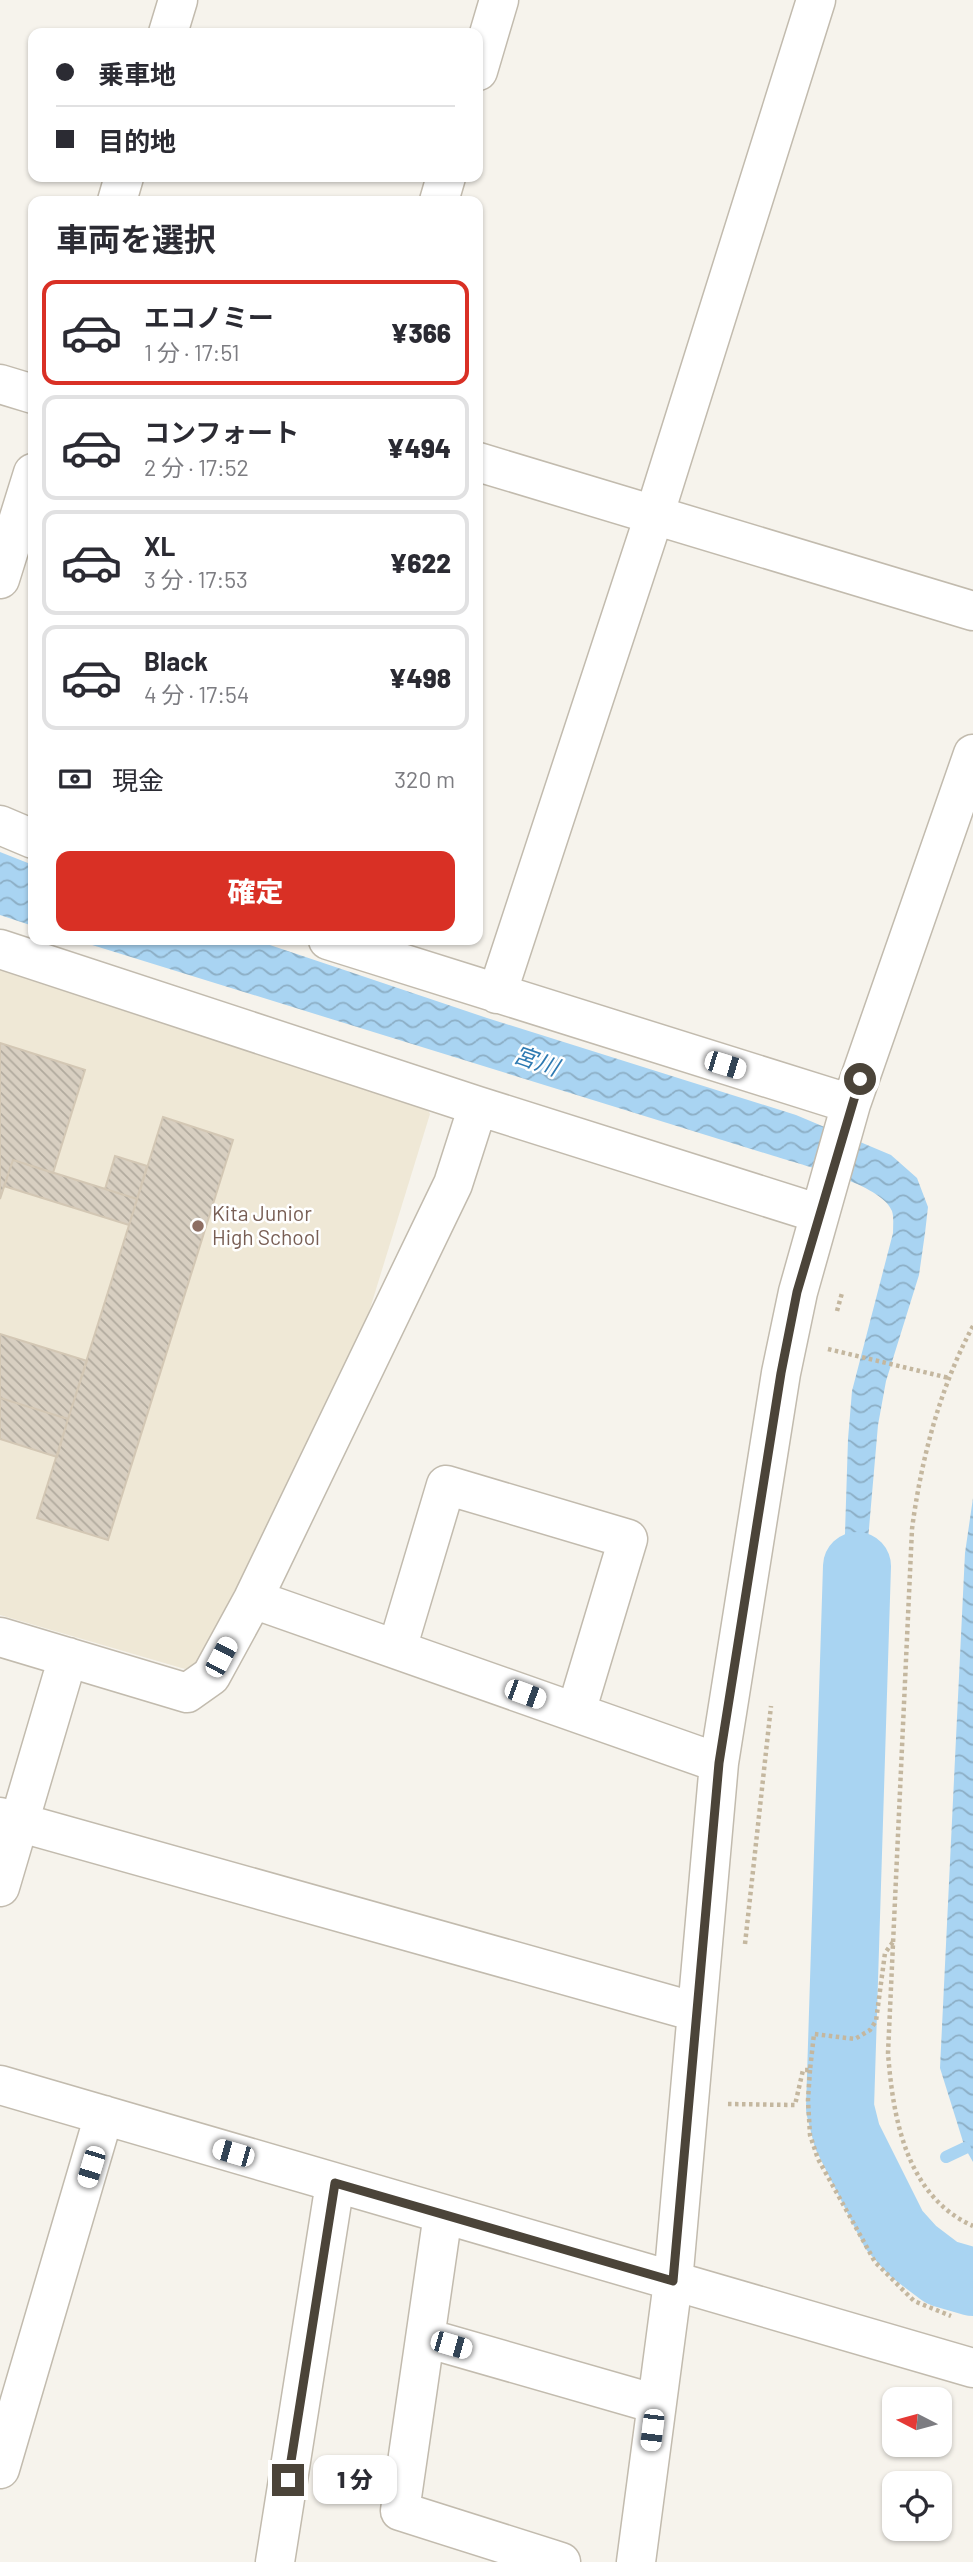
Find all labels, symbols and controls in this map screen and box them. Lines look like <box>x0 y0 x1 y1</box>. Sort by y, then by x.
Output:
text: 乗車地 <box>98 58 176 89</box>
text: 目的地 <box>98 125 176 156</box>
text: 車両を選択 <box>56 219 216 257</box>
icon: car <box>60 301 123 364</box>
text: エコノミー <box>144 301 274 332</box>
text: ¥366 <box>391 317 451 348</box>
text: 1 分 · 17:51 <box>144 338 240 366</box>
icon: car <box>60 416 123 479</box>
text: コンフォート <box>144 416 299 447</box>
text: ¥494 <box>387 432 451 463</box>
text: 2 分 · 17:52 <box>144 453 249 481</box>
text: XL <box>144 530 175 561</box>
icon: car <box>60 531 123 594</box>
text: ¥622 <box>389 547 451 578</box>
text: 3 分 · 17:53 <box>144 565 248 593</box>
text: Black <box>144 645 208 676</box>
icon: car <box>60 646 123 709</box>
text: ¥498 <box>389 662 451 693</box>
text: 4 分 · 17:54 <box>144 680 250 708</box>
icon: cash <box>56 760 94 798</box>
text: 現金 <box>112 764 164 795</box>
text: 320 m <box>394 765 455 793</box>
button: 確定 <box>56 851 455 931</box>
water label: 宮川 <box>510 1039 565 1082</box>
car <box>702 1049 749 1081</box>
route start <box>844 1063 876 1095</box>
place label: Kita Junior High School <box>212 1200 320 1249</box>
marker: Kita Junior High School <box>190 1218 206 1234</box>
car <box>202 1634 241 1680</box>
car <box>502 1677 549 1711</box>
car <box>210 2137 257 2169</box>
car <box>75 2144 108 2190</box>
car <box>428 2329 475 2361</box>
north arrow <box>882 2387 952 2457</box>
map controls <box>882 2387 952 2541</box>
car <box>640 2408 665 2452</box>
callout: 1 分 <box>312 2456 396 2504</box>
route end <box>272 2464 304 2496</box>
text: 1 分 <box>337 2465 373 2493</box>
button: locate <box>882 2471 952 2541</box>

